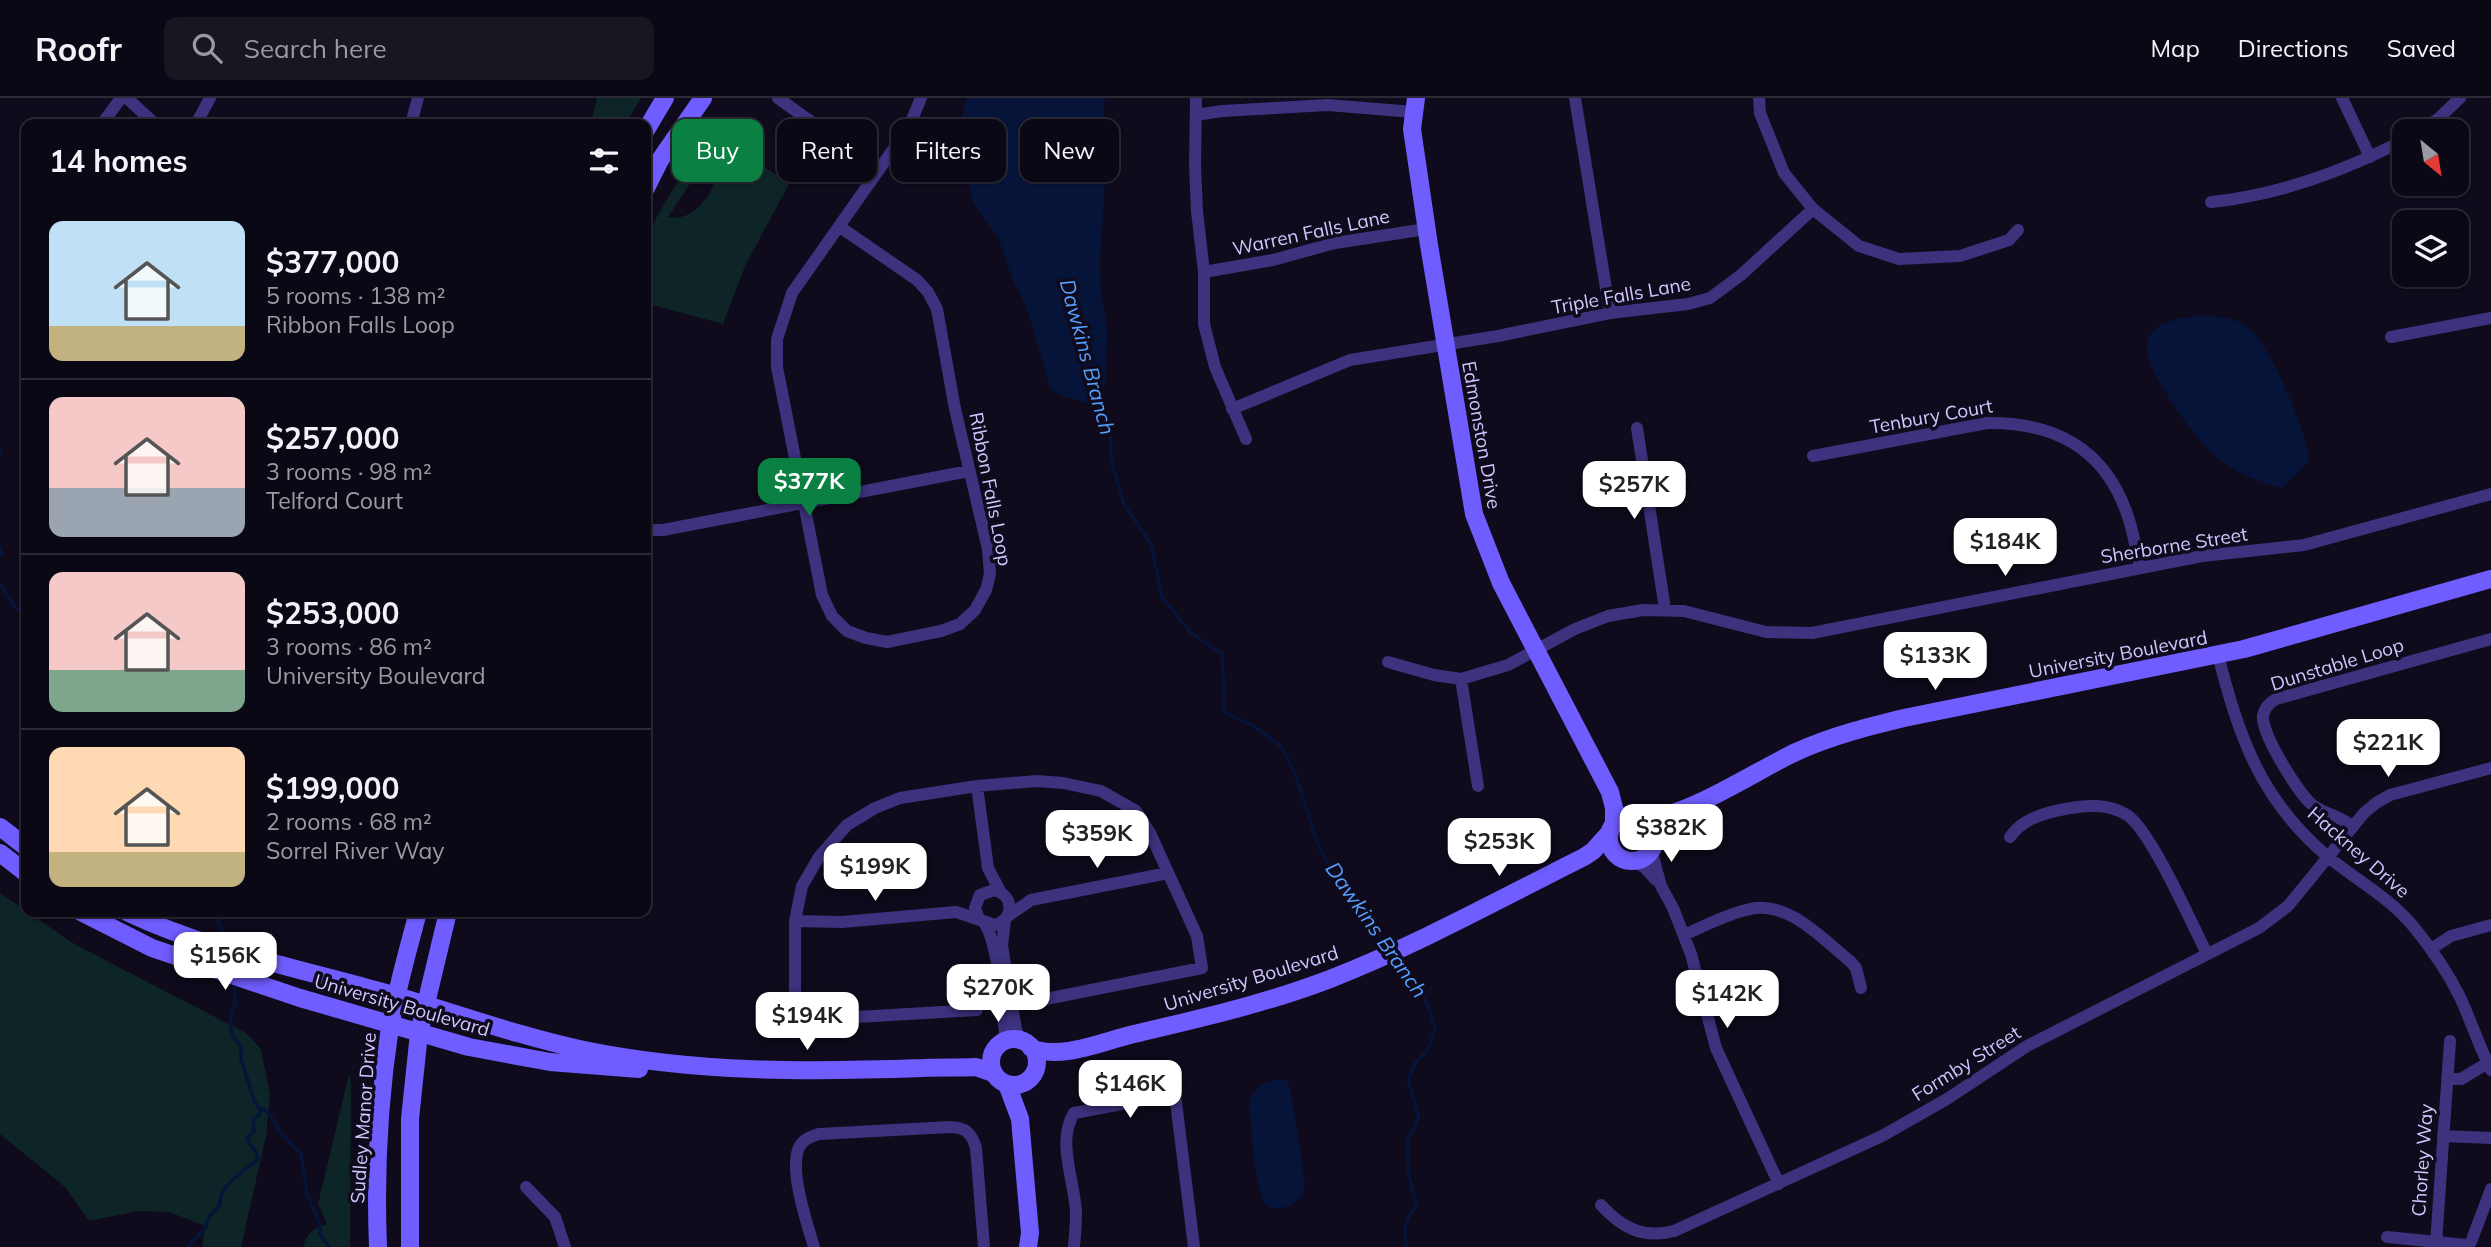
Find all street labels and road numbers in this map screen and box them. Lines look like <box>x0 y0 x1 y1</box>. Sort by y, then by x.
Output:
street label: Warren Falls Lane <box>1230 204 1392 260</box>
street label: Triple Falls Lane <box>1549 271 1693 319</box>
street label: Edmonston Drive <box>1457 359 1507 511</box>
street label: Tenbury Court <box>1868 393 1995 439</box>
street label: Ribbon Falls Loop <box>964 410 1018 568</box>
street label: Sherborne Street <box>2099 521 2249 568</box>
street label: University Boulevard <box>2027 625 2209 683</box>
street label: Dunstable Loop <box>2267 632 2407 696</box>
street label: Hackney Drive <box>2303 801 2415 903</box>
street label: University Boulevard <box>1161 940 1341 1016</box>
street label: University Boulevard <box>312 968 492 1042</box>
street label: Formby Street <box>1907 1020 2025 1106</box>
street label: Sudley Manor Drive <box>345 1032 381 1204</box>
street label: Chorley Way <box>2406 1103 2438 1217</box>

